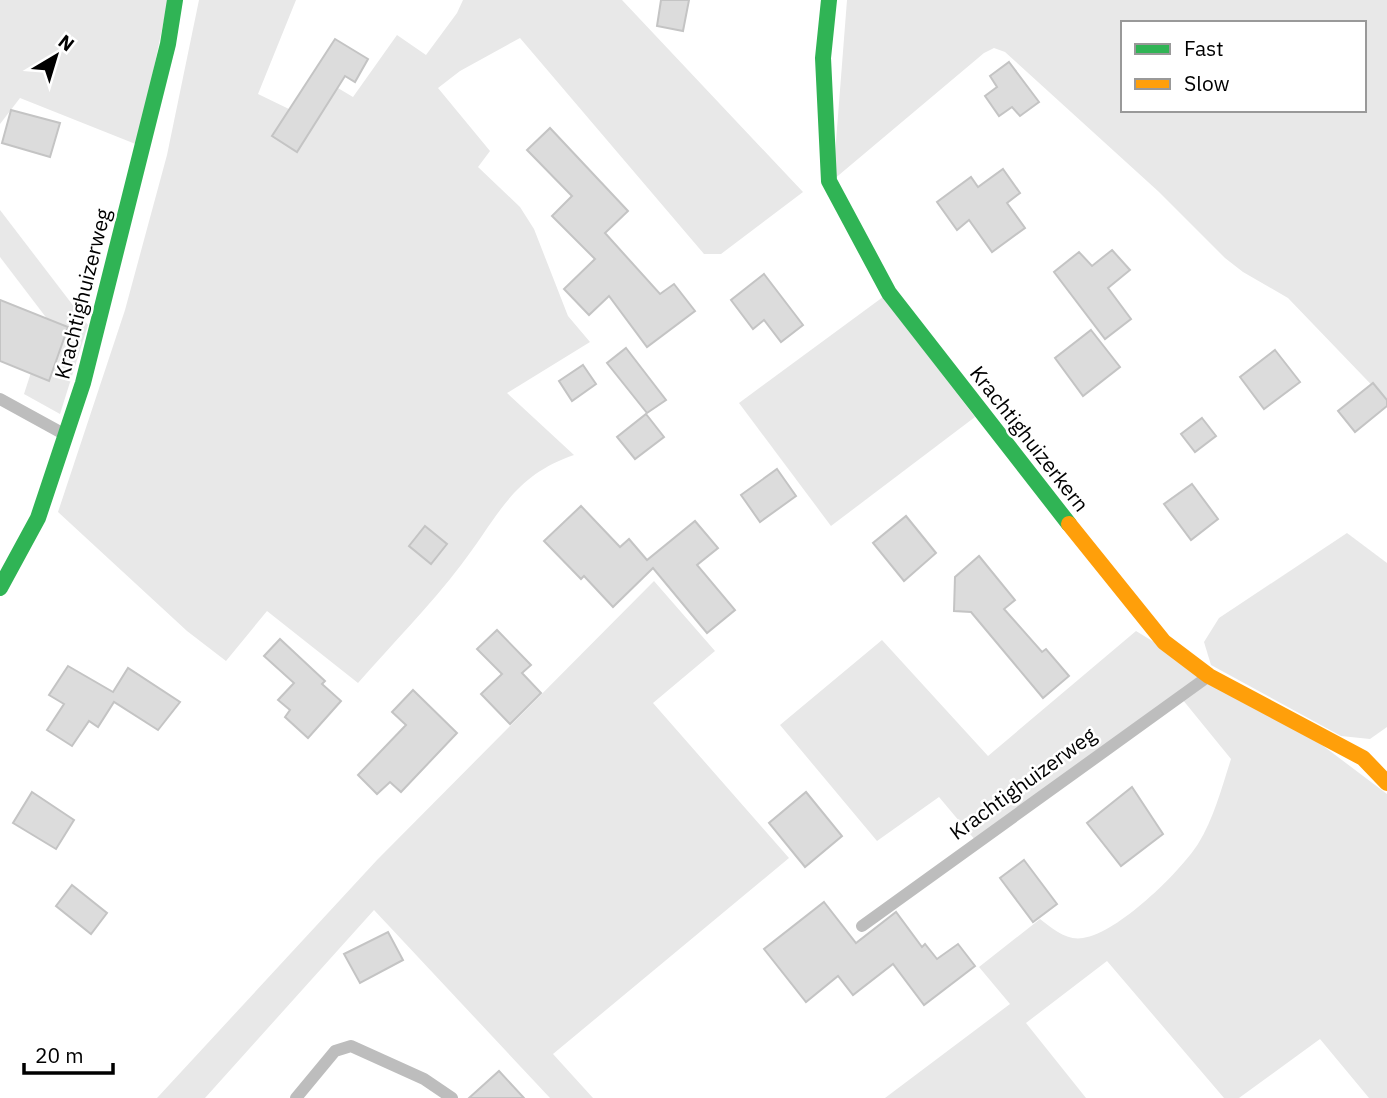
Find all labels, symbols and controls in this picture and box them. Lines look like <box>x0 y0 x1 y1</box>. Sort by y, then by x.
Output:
north arrow <box>21 21 91 91</box>
legend <box>1121 21 1366 112</box>
text: N <box>54 29 79 56</box>
text: Fast <box>1184 34 1224 62</box>
text: Slow <box>1184 69 1230 97</box>
street label: Krachtighuizerweg <box>47 206 117 382</box>
street label: Krachtighuizerkern <box>964 360 1096 517</box>
street label: Krachtighuizerweg <box>943 721 1101 846</box>
scale bar <box>24 1032 114 1076</box>
text: 20 m <box>35 1041 84 1069</box>

